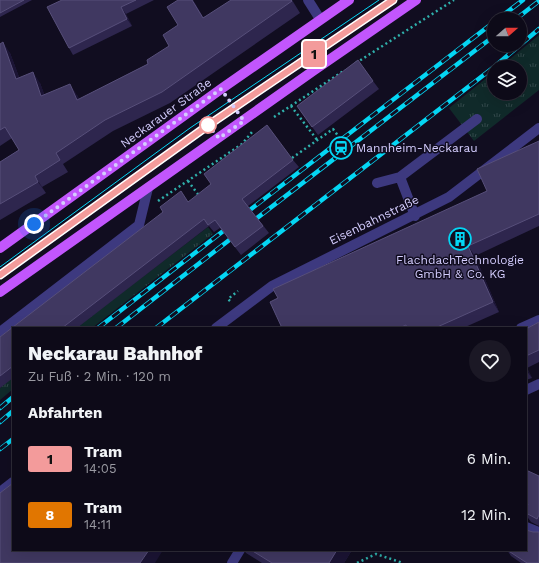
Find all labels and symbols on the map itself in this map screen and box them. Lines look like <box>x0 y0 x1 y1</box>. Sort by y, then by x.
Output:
north arrow <box>487 12 527 52</box>
line badge: 1 <box>301 41 327 67</box>
street label: Neckarauer Straße <box>118 75 214 151</box>
unlabelled marker <box>199 116 217 134</box>
station icon: Mannheim-Neckarau <box>328 135 354 161</box>
place label: Mannheim-Neckarau <box>356 141 478 155</box>
street label: Eisenbahnstraße <box>327 192 421 248</box>
your location <box>24 214 44 234</box>
building icon: FlachdachTechnologie GmbH & Co. KG <box>447 226 473 252</box>
place label: FlachdachTechnologie GmbH & Co. KG <box>396 253 524 281</box>

